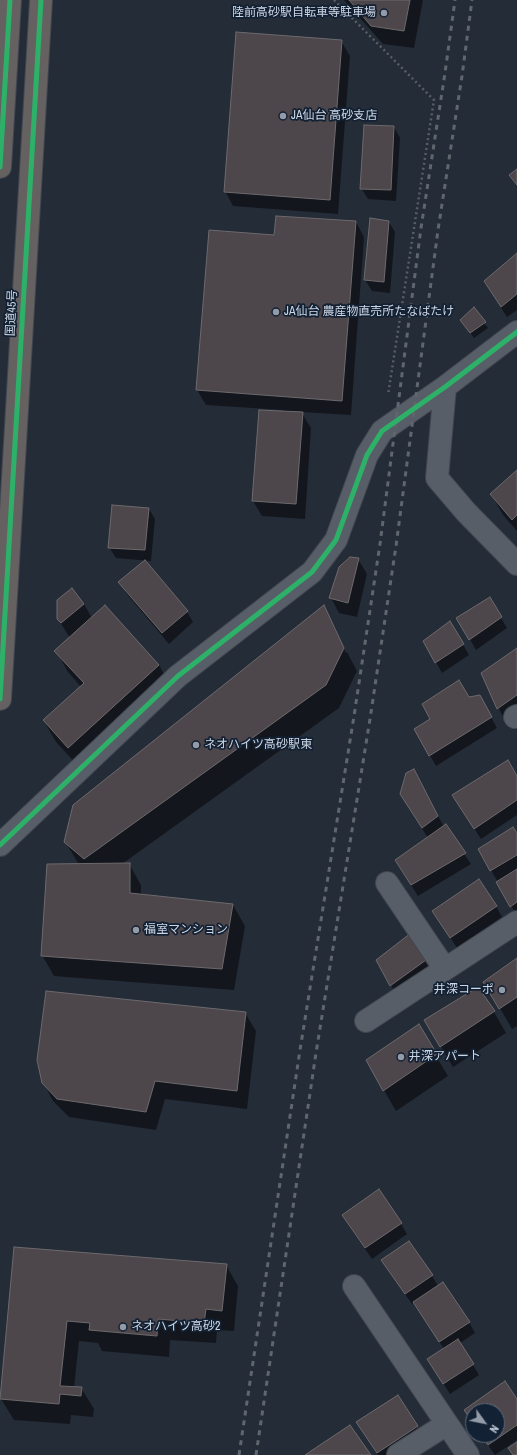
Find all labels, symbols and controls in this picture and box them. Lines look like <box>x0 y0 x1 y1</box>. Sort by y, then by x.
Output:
place label: 陸前高砂駅自転車等駐車場 <box>232 6 376 20</box>
marker: 陸前高砂駅自転車等駐車場 <box>379 8 389 18</box>
place label: JA仙台 高砂支店 <box>291 109 377 123</box>
marker: JA仙台 高砂支店 <box>278 111 288 121</box>
street label: 国道45号 <box>4 289 20 337</box>
place label: JA仙台 農産物直売所たなばたけ <box>284 305 454 319</box>
marker: JA仙台 農産物直売所たなばたけ <box>271 307 281 317</box>
place label: ネオハイツ高砂駅東 <box>204 738 312 752</box>
marker: ネオハイツ高砂駅東 <box>191 740 201 750</box>
place label: 福室マンション <box>144 923 228 937</box>
marker: 福室マンション <box>131 925 141 935</box>
place label: 井深コーポ <box>434 983 494 997</box>
marker: 井深コーポ <box>497 985 507 995</box>
place label: 井深アパート <box>409 1050 481 1064</box>
marker: 井深アパート <box>396 1052 406 1062</box>
place label: ネオハイツ高砂2 <box>131 1320 220 1334</box>
marker: ネオハイツ高砂2 <box>118 1322 128 1332</box>
north arrow <box>465 1403 505 1443</box>
text: N <box>487 1422 502 1436</box>

